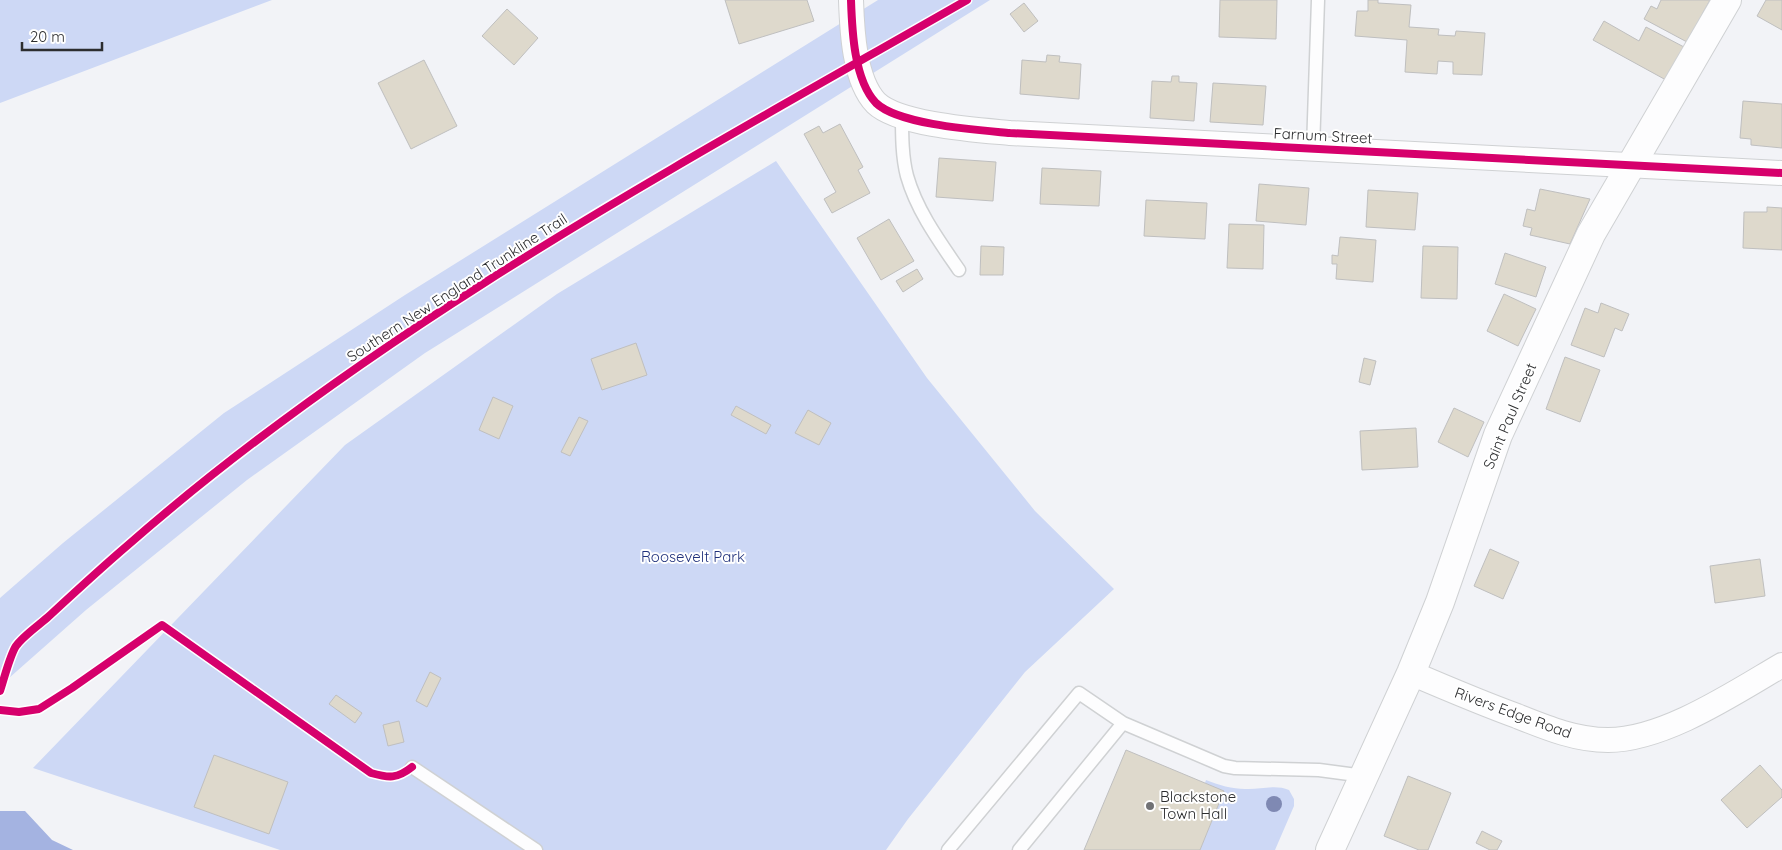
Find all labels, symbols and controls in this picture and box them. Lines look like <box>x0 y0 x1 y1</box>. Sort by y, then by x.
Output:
scale bar <box>22 20 102 52</box>
text: 20 m <box>30 27 65 46</box>
street label: Farnum Street <box>1273 123 1373 148</box>
street label: Southern New England Trunkline Trail <box>343 209 570 366</box>
street label: Saint Paul Street <box>1479 360 1540 472</box>
park label: Roosevelt Park <box>641 547 745 566</box>
street label: Rivers Edge Road <box>1452 683 1574 742</box>
place label: Blackstone Town Hall <box>1160 787 1236 823</box>
marker: Blackstone Town Hall <box>1144 800 1156 812</box>

